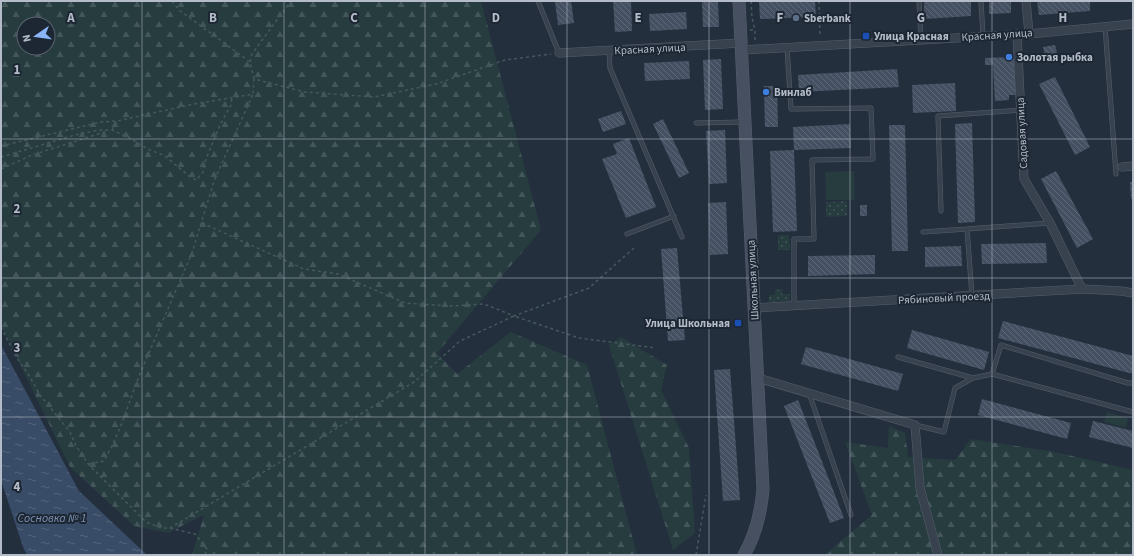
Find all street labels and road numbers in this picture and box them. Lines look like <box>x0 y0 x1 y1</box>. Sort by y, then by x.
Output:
street label: Красная улица <box>961 25 1033 45</box>
street label: Красная улица <box>614 40 686 58</box>
street label: Садовая улица <box>1013 97 1031 169</box>
street label: Школьная улица <box>743 239 763 321</box>
street label: Рябиновый проезд <box>898 288 990 308</box>

